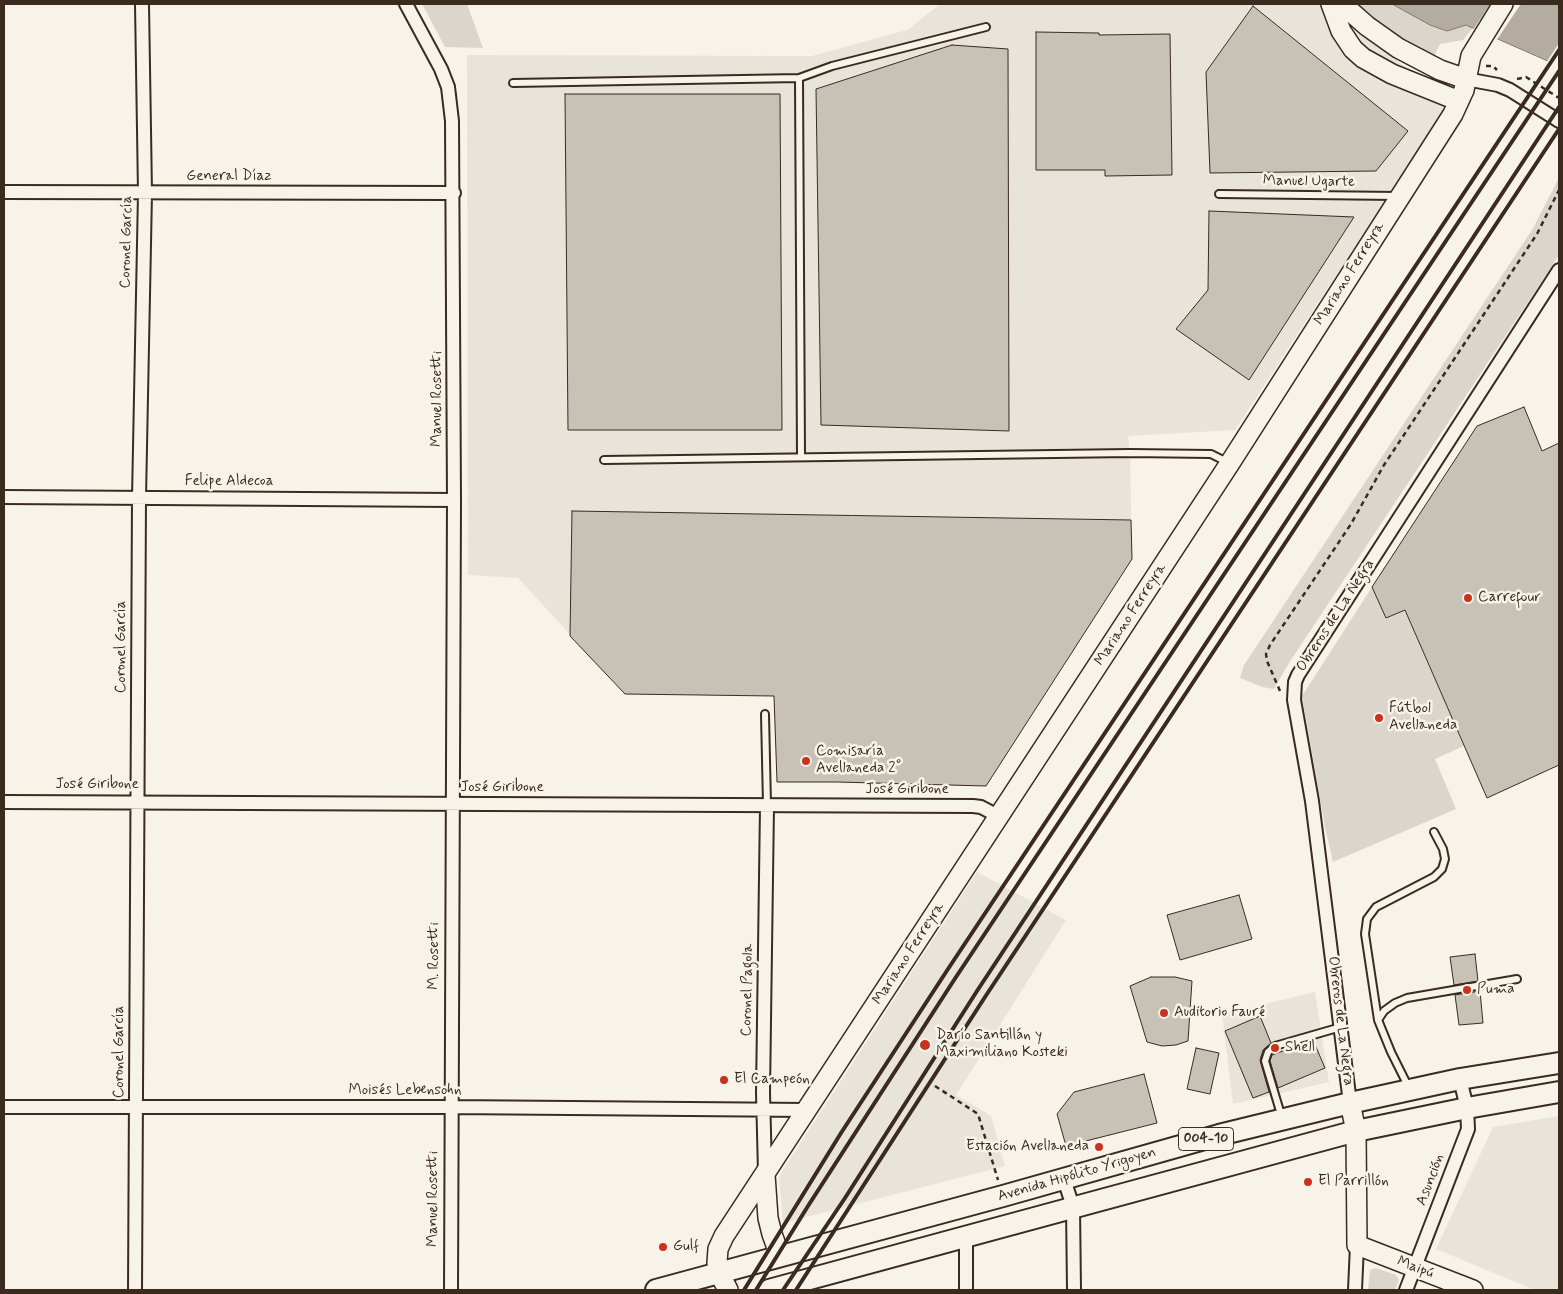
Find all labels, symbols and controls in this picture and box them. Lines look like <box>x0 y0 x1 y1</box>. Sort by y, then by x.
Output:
street label: General Díaz <box>186 168 272 186</box>
street label: Manuel Ugarte <box>1263 172 1355 192</box>
street label: Coronel García <box>117 196 137 288</box>
street label: Mariano Ferreyra <box>1311 219 1389 329</box>
street label: Manuel Rosetti <box>429 351 447 447</box>
street label: Felipe Aldecoa <box>185 473 273 491</box>
street label: Obreros de La Negra <box>1293 556 1379 676</box>
street label: Mariano Ferreyra <box>1091 561 1171 669</box>
place label: Carrefour <box>1478 589 1541 607</box>
marker: Carrefour <box>1462 592 1474 604</box>
street label: Coronel García <box>113 601 131 693</box>
place label: Fútbol Avellaneda <box>1389 700 1457 735</box>
marker: Fútbol Avellaneda <box>1373 712 1385 724</box>
place label: Comisaría Avellaneda 2° <box>816 743 901 778</box>
marker: Comisaría Avellaneda 2° <box>800 755 812 767</box>
street label: José Giribone <box>55 776 139 794</box>
street label: José Giribone <box>460 779 544 797</box>
street label: José Giribone <box>865 781 949 799</box>
street label: Mariano Ferreyra <box>869 900 949 1008</box>
street label: M. Rosetti <box>426 922 444 990</box>
street label: Coronel Pagola <box>738 943 758 1037</box>
street label: Obreros de La Negra <box>1323 955 1357 1087</box>
place label: Puma <box>1477 981 1515 999</box>
marker: Puma <box>1461 984 1473 996</box>
place label: Auditorio Fauré <box>1174 1004 1265 1022</box>
street label: Coronel García <box>111 1006 129 1098</box>
marker: Auditorio Fauré <box>1158 1007 1170 1019</box>
place label: Darío Santillán y Maximiliano Kosteki <box>936 1027 1068 1062</box>
marker: Darío Santillán y Maximiliano Kosteki <box>918 1038 932 1052</box>
place label: Shell <box>1285 1039 1315 1057</box>
marker: Shell <box>1269 1042 1281 1054</box>
place label: El Campeón <box>734 1071 810 1089</box>
marker: El Campeón <box>718 1074 730 1086</box>
street label: Moisés Lebensohn <box>349 1082 461 1100</box>
road number: 004-10 <box>1178 1128 1234 1150</box>
place label: Estación Avellaneda <box>966 1138 1089 1156</box>
marker: Estación Avellaneda <box>1093 1141 1105 1153</box>
street label: Avenida Hipólito Yrigoyen <box>996 1144 1158 1206</box>
street label: Manuel Rosetti <box>425 1151 443 1247</box>
street label: Asunción <box>1413 1152 1449 1208</box>
place label: El Parrillón <box>1318 1173 1389 1191</box>
marker: El Parrillón <box>1302 1176 1314 1188</box>
place label: Gulf <box>673 1238 699 1256</box>
marker: Gulf <box>657 1241 669 1253</box>
street label: Maipú <box>1394 1253 1436 1283</box>

